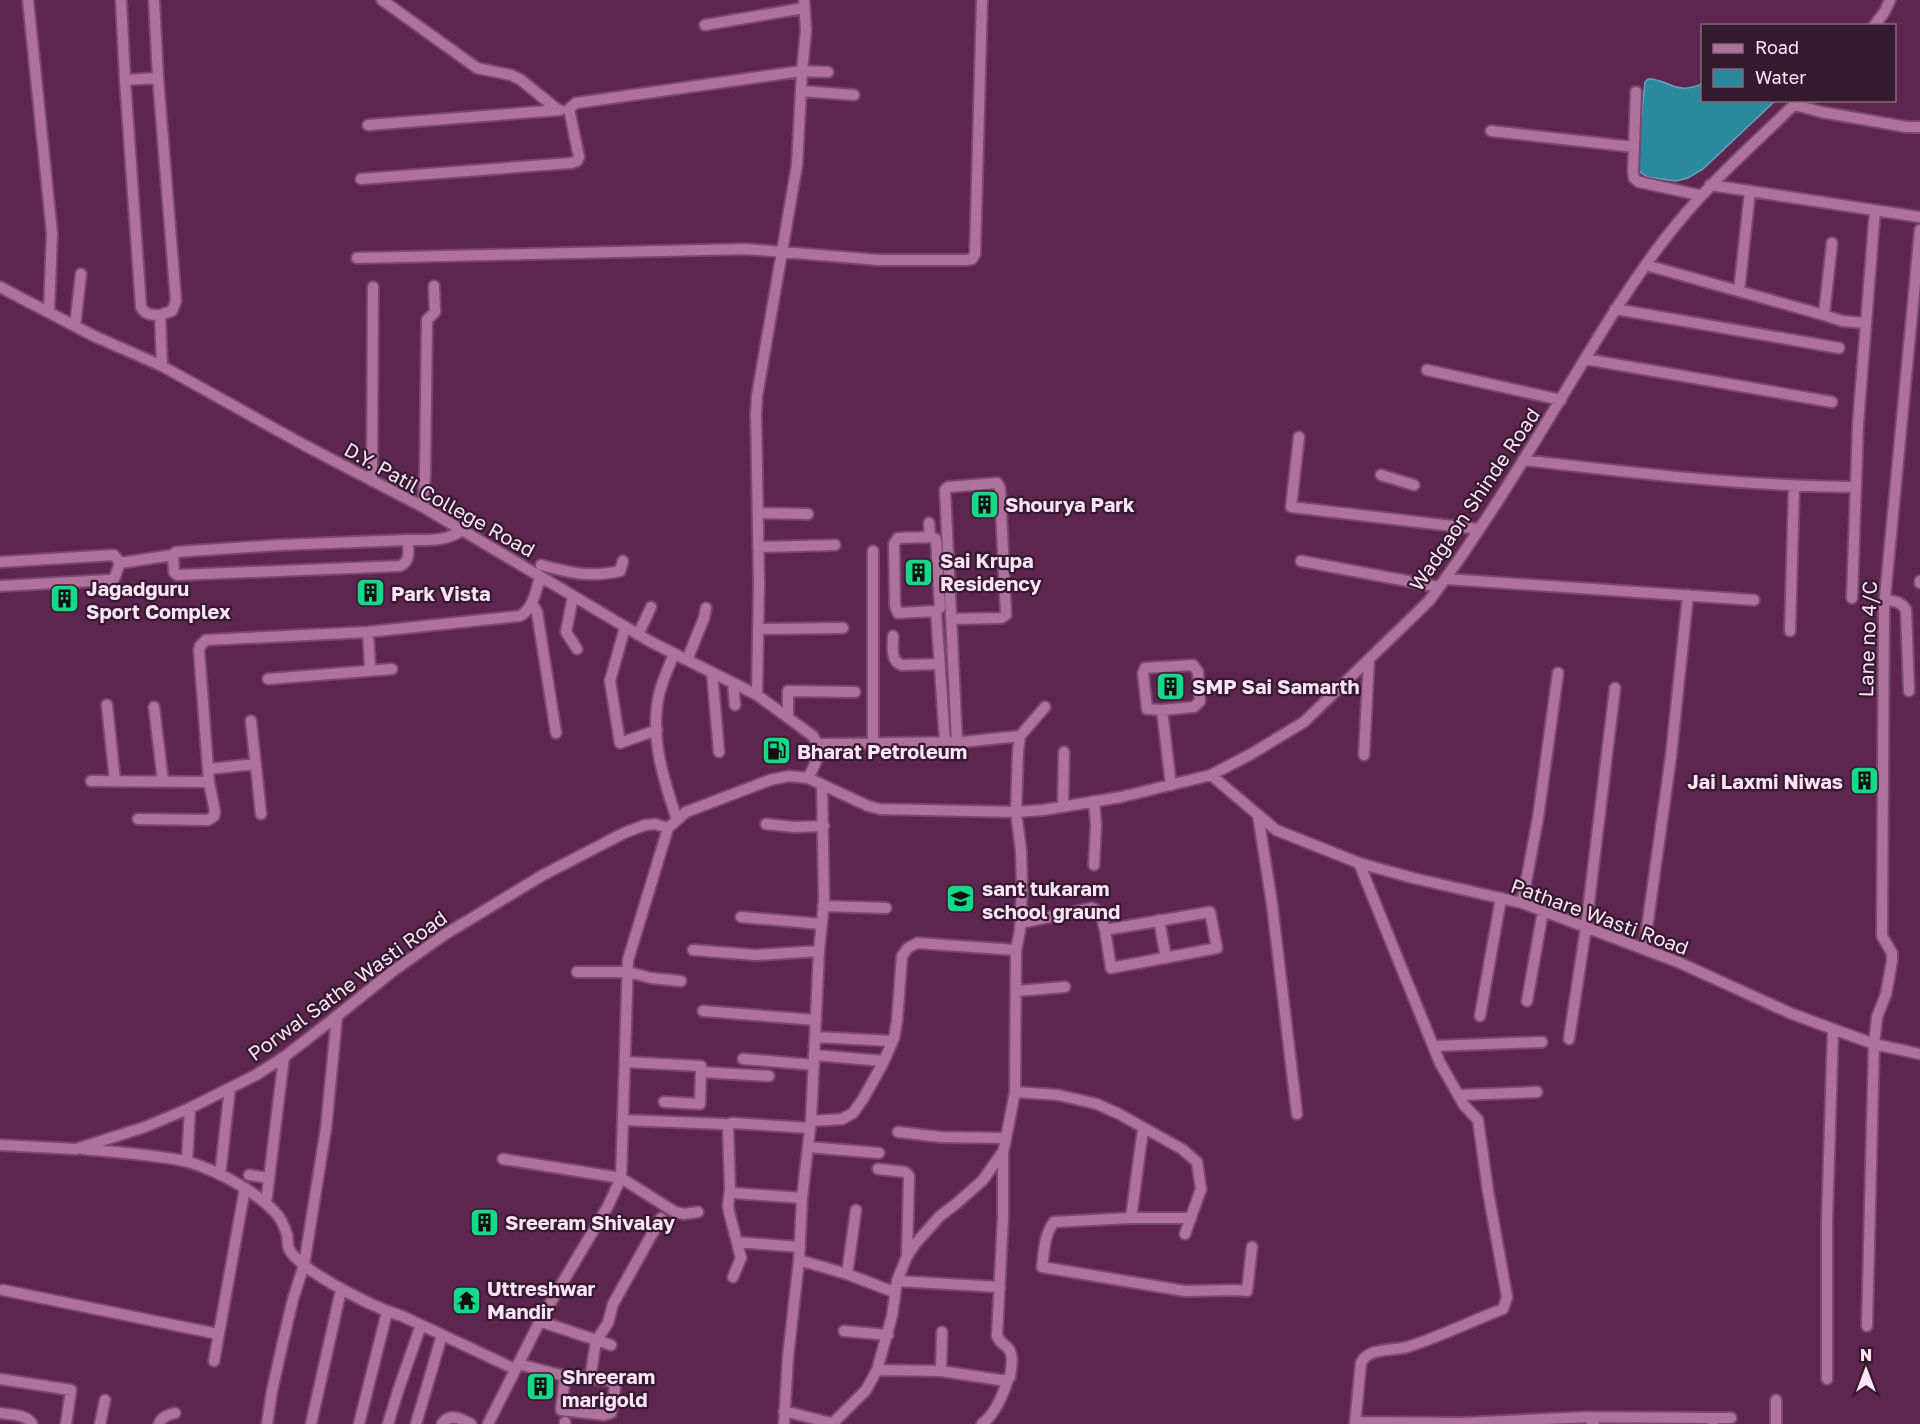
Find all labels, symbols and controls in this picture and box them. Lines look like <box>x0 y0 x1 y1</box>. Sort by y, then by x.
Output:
legend <box>1701 24 1896 102</box>
text: Road <box>1755 36 1799 58</box>
text: Water <box>1755 66 1806 88</box>
street label: Wadgaon Shinde Road <box>1404 403 1544 595</box>
street label: D.Y. Patil College Road <box>341 437 539 561</box>
building icon: Shourya Park <box>968 488 1000 520</box>
place label: Shourya Park <box>1005 492 1135 516</box>
place label: Sai Krupa Residency <box>940 548 1041 595</box>
building icon: Sai Krupa Residency <box>903 556 935 588</box>
place label: Jagadguru Sport Complex <box>86 576 231 623</box>
building icon: Park Vista <box>354 577 386 609</box>
street label: Lane no 4/C <box>1853 580 1881 698</box>
place label: Park Vista <box>391 581 490 605</box>
building icon: Jagadguru Sport Complex <box>49 583 81 615</box>
building icon: SMP Sai Samarth <box>1155 670 1187 702</box>
place label: SMP Sai Samarth <box>1192 674 1359 698</box>
fuel station icon: Bharat Petroleum <box>760 735 792 767</box>
place label: Bharat Petroleum <box>797 739 967 763</box>
building icon: Jai Laxmi Niwas <box>1848 765 1880 797</box>
place label: Jai Laxmi Niwas <box>1687 769 1843 793</box>
street label: Pathare Wasti Road <box>1508 873 1692 959</box>
place label: sant tukaram school graund <box>982 876 1120 923</box>
school or university icon: sant tukaram school graund <box>945 883 977 915</box>
street label: Porwal Sathe Wasti Road <box>243 905 451 1065</box>
building icon: Sreeram Shivalay <box>468 1206 500 1238</box>
place label: Sreeram Shivalay <box>505 1210 675 1234</box>
place label: Uttreshwar Mandir <box>487 1276 596 1323</box>
temple icon: Uttreshwar Mandir <box>450 1284 482 1316</box>
north arrow <box>1836 1340 1896 1400</box>
text: N <box>1860 1345 1872 1365</box>
place label: Shreeram marigold <box>562 1364 655 1411</box>
building icon: Shreeram marigold <box>525 1371 557 1403</box>

